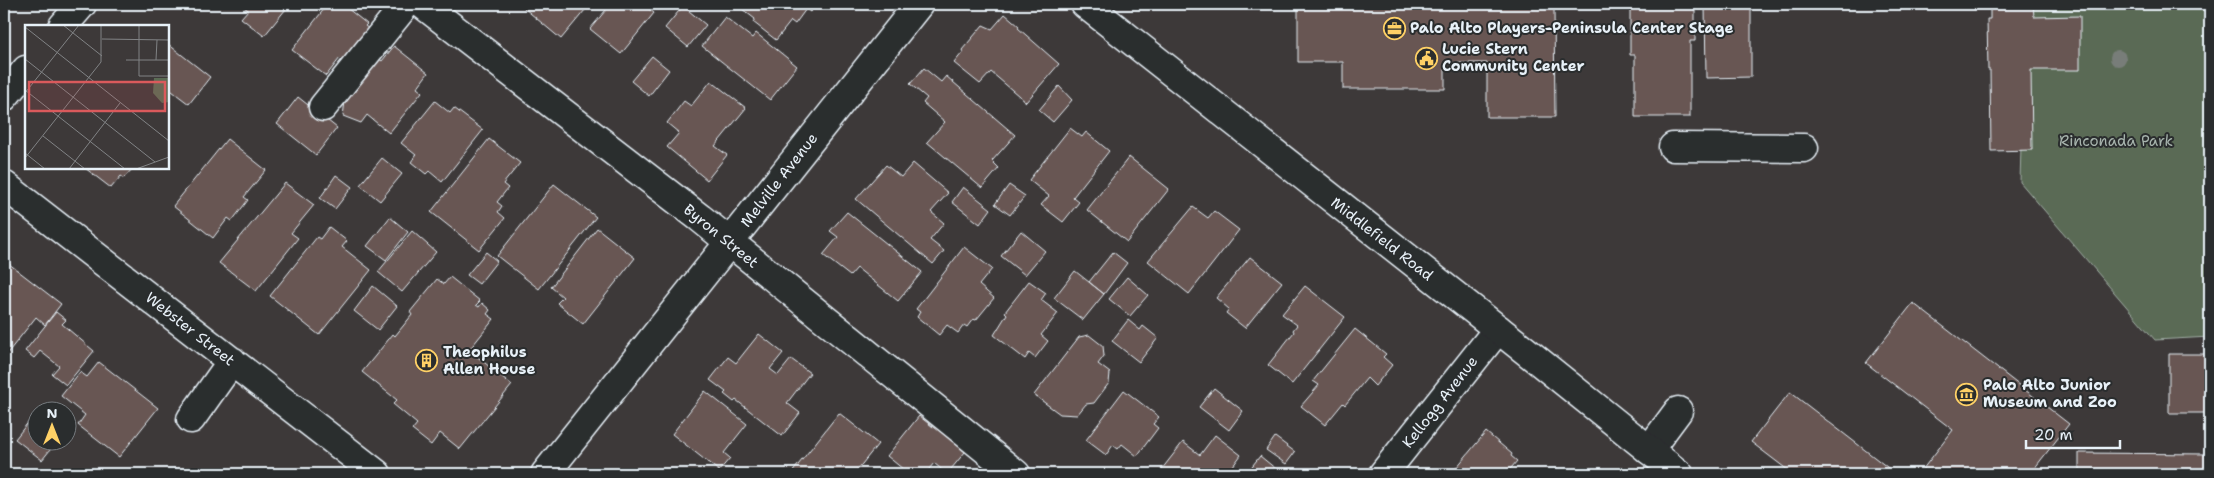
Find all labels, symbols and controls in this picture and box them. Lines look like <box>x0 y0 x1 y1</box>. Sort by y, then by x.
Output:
office icon: Palo Alto Players-Peninsula Center Stage <box>1382 16 1406 40</box>
place label: Palo Alto Players-Peninsula Center Stage <box>1410 18 1734 38</box>
inset map <box>25 25 169 169</box>
place label: Lucie Stern Community Center <box>1442 39 1585 76</box>
public building icon: Lucie Stern Community Center <box>1414 46 1438 70</box>
street label: Melville Avenue <box>736 129 822 231</box>
park label: Rinconada Park <box>2059 131 2173 151</box>
street label: Middlefield Road <box>1327 193 1438 286</box>
street label: Byron Street <box>679 200 763 272</box>
street label: Webster Street <box>141 288 239 370</box>
place label: Theophilus Allen House <box>443 342 535 379</box>
building icon: Theophilus Allen House <box>415 349 439 373</box>
street label: Kellogg Avenue <box>1398 352 1482 452</box>
place label: Palo Alto Junior Museum and Zoo <box>1983 375 2117 412</box>
museum icon: Palo Alto Junior Museum and Zoo <box>1955 382 1979 406</box>
north arrow <box>28 400 78 450</box>
text: N <box>46 404 58 422</box>
scale bar <box>2026 418 2120 450</box>
text: 20 m <box>2034 425 2073 445</box>

